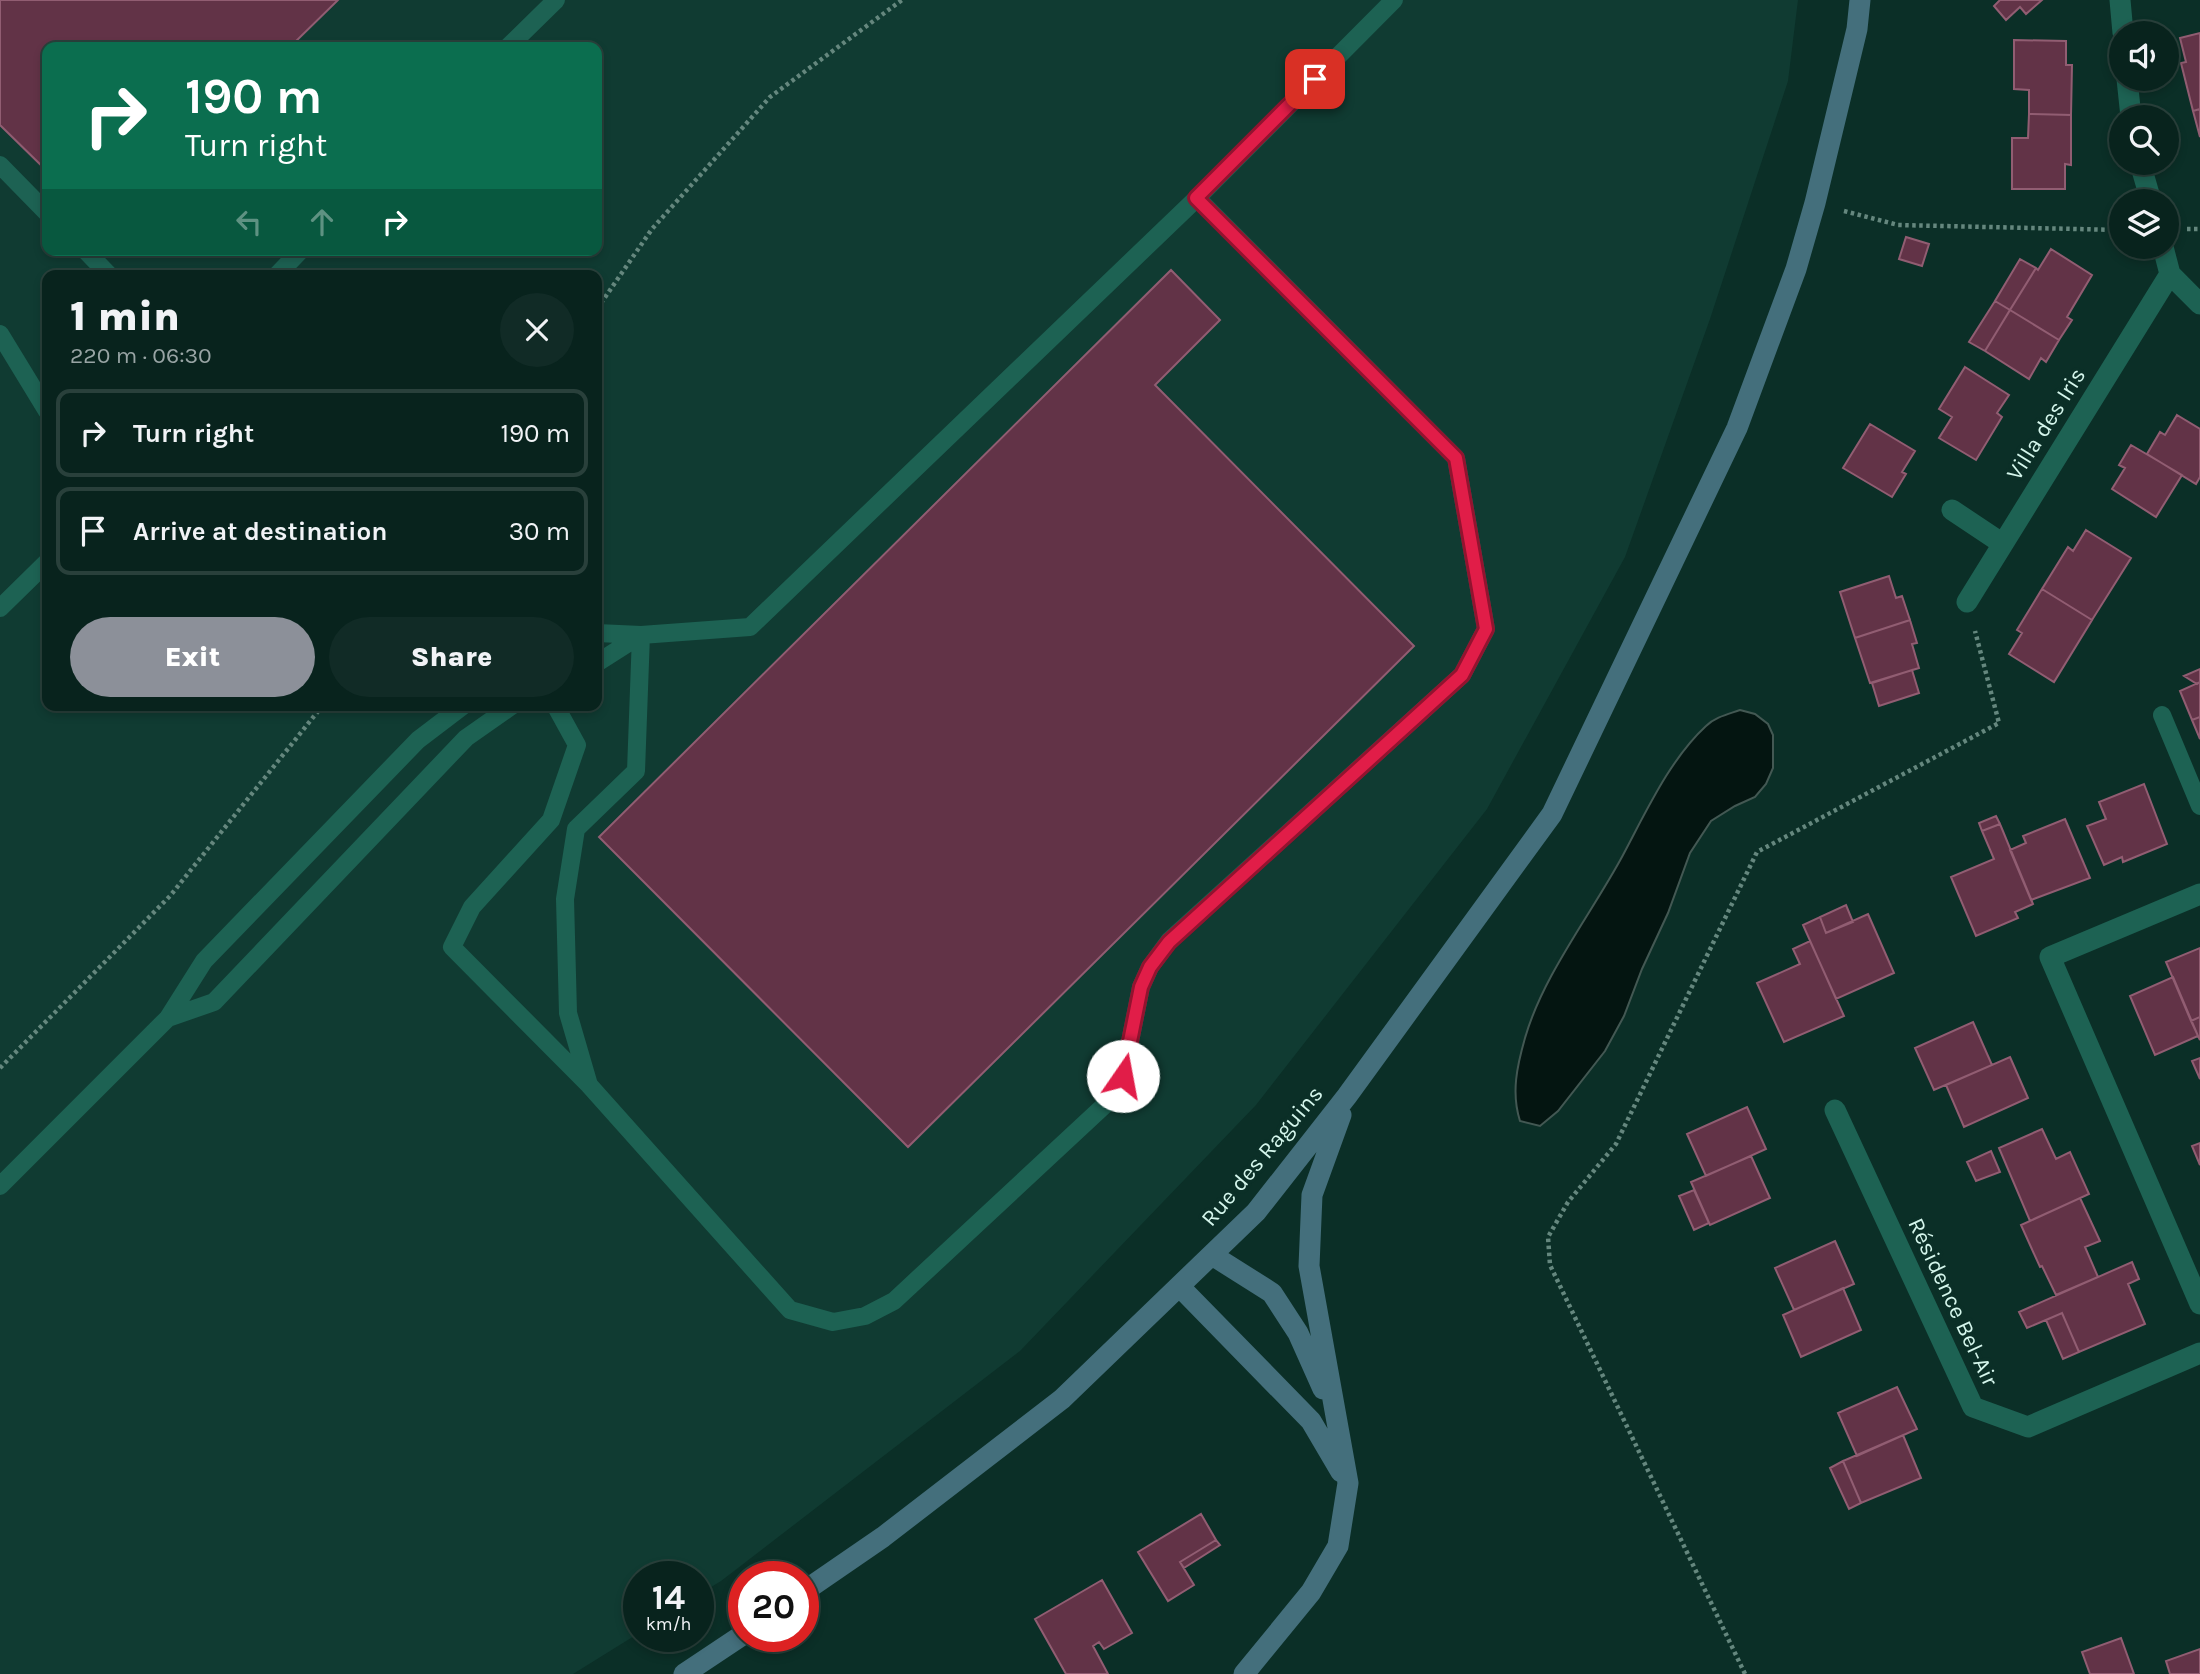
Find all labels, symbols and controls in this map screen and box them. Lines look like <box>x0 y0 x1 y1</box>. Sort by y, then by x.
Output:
map controls <box>2109 21 2179 259</box>
button: sound <box>2109 21 2179 91</box>
pin <box>1285 49 1345 109</box>
icon: arrive <box>1296 60 1334 98</box>
text: 190 m <box>185 68 322 125</box>
icon: right <box>70 70 161 161</box>
button: search <box>2109 105 2179 175</box>
text: Turn right <box>185 127 327 164</box>
button: layers <box>2109 189 2179 259</box>
icon: left <box>230 203 268 241</box>
icon: ahead <box>303 203 341 241</box>
icon: right <box>376 203 414 241</box>
text: 1 min <box>70 291 180 341</box>
button: close <box>500 293 574 367</box>
text: 220 m · 06:30 <box>70 342 212 369</box>
street label: Villa des Iris <box>2001 363 2091 485</box>
icon: right <box>74 414 112 452</box>
text: Turn right <box>133 418 254 449</box>
text: 190 m <box>500 418 570 449</box>
icon: arrive <box>74 512 112 550</box>
text: Arrive at destination <box>133 516 387 547</box>
text: 30 m <box>509 516 570 547</box>
button: Exit <box>70 617 315 697</box>
button: Share <box>329 617 574 697</box>
position arrow <box>1086 1039 1160 1113</box>
street label: Rue des Raguins <box>1195 1080 1329 1232</box>
street label: Résidence Bel-Air <box>1902 1214 2004 1391</box>
speed limit sign: 20 <box>728 1561 819 1652</box>
text: 14 <box>652 1577 685 1618</box>
text: km/h <box>646 1613 691 1635</box>

